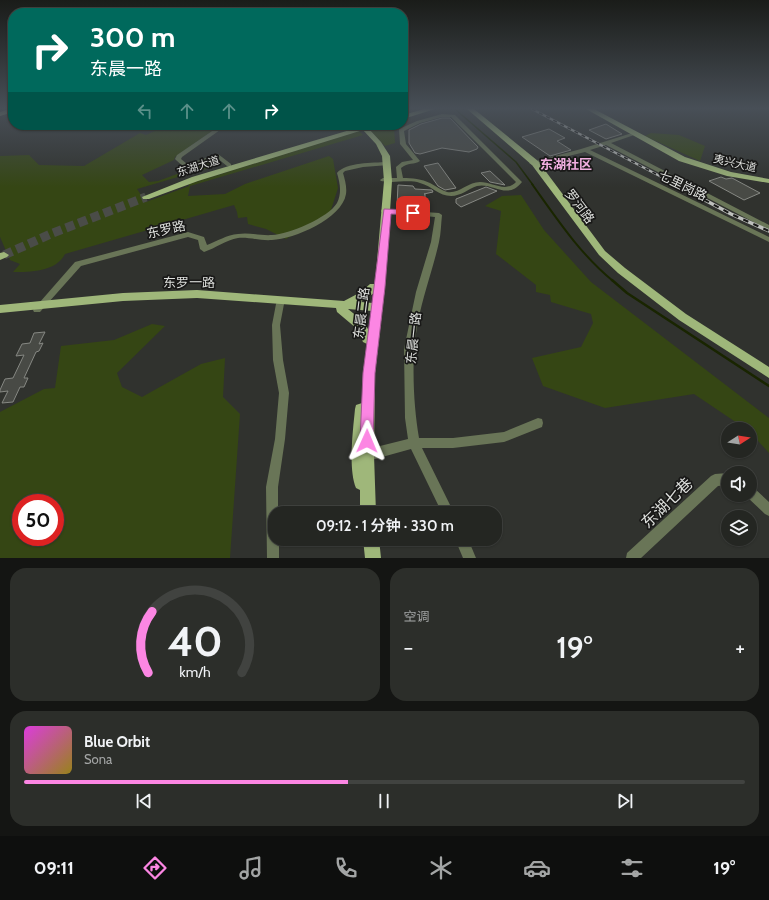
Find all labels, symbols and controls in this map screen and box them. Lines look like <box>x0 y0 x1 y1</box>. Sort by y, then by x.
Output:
text: 300 m <box>90 20 175 54</box>
icon: right <box>24 24 76 76</box>
text: 东晨一路 <box>90 58 162 80</box>
icon: left <box>134 100 156 122</box>
icon: ahead <box>176 100 198 122</box>
icon: ahead <box>218 100 240 122</box>
icon: right <box>260 100 282 122</box>
street label: 夷兴大道 <box>712 151 758 175</box>
street label: 东湖大道 <box>175 153 221 179</box>
district label: 东湖社区 <box>540 156 592 172</box>
street label: 七里岗路 <box>656 166 710 204</box>
street label: 罗河路 <box>562 186 598 226</box>
pin <box>396 196 430 230</box>
icon: arrive <box>402 202 424 224</box>
street label: 东罗路 <box>145 217 187 241</box>
street label: 东罗一路 <box>163 274 215 290</box>
street label: 东晨二路 <box>350 286 372 340</box>
street label: 东晨一路 <box>402 311 424 365</box>
position arrow <box>346 420 388 462</box>
north arrow <box>721 422 757 458</box>
map controls <box>721 422 757 546</box>
button: sound <box>721 466 757 502</box>
street label: 东湖七巷 <box>637 474 697 532</box>
speed limit sign: 50 <box>12 494 64 546</box>
button: layers <box>721 510 757 546</box>
text: 09:12 · 1 分钟 · 330 m <box>316 517 454 535</box>
text: 空调 <box>404 608 430 624</box>
text: 40 <box>167 615 222 665</box>
text: 19° <box>556 629 592 666</box>
text: − <box>404 634 413 661</box>
text: + <box>735 634 745 661</box>
text: km/h <box>179 662 210 680</box>
text: Blue Orbit <box>84 733 150 751</box>
text: Sona <box>84 751 112 767</box>
icon: previous <box>133 790 155 812</box>
icon: pause <box>373 790 395 812</box>
icon: next <box>614 790 636 812</box>
icon: directions <box>141 854 169 882</box>
icon: music <box>237 854 265 882</box>
icon: phone <box>332 854 360 882</box>
icon: climate <box>427 854 455 882</box>
icon: car <box>523 854 551 882</box>
icon: filters <box>618 854 646 882</box>
text: 09:11 <box>34 857 74 879</box>
text: 19° <box>713 857 735 879</box>

